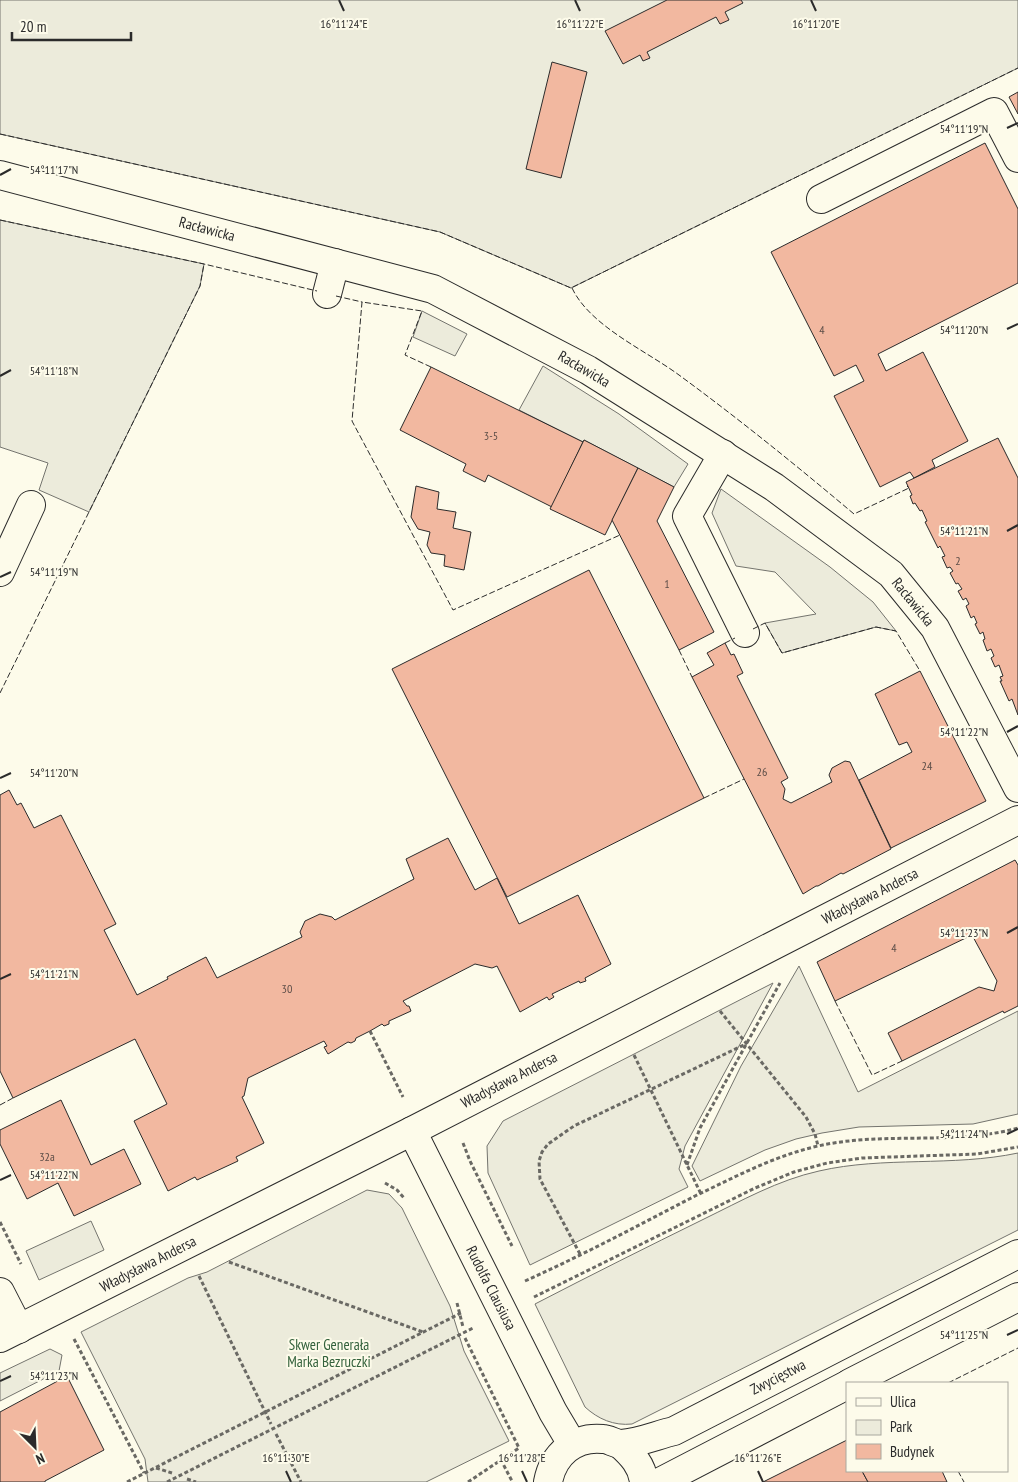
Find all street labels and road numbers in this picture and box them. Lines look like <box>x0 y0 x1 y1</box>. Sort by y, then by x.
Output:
street label: Racławicka <box>177 212 237 245</box>
street label: Racławicka <box>555 346 614 391</box>
street label: Racławicka <box>888 573 939 630</box>
street label: Władysława Andersa <box>818 863 921 928</box>
street label: Władysława Andersa <box>457 1047 560 1112</box>
street label: Władysława Andersa <box>96 1231 199 1296</box>
street label: Rudolfa Clausiusa <box>462 1242 521 1333</box>
street label: Zwycięstwa <box>747 1355 809 1399</box>

